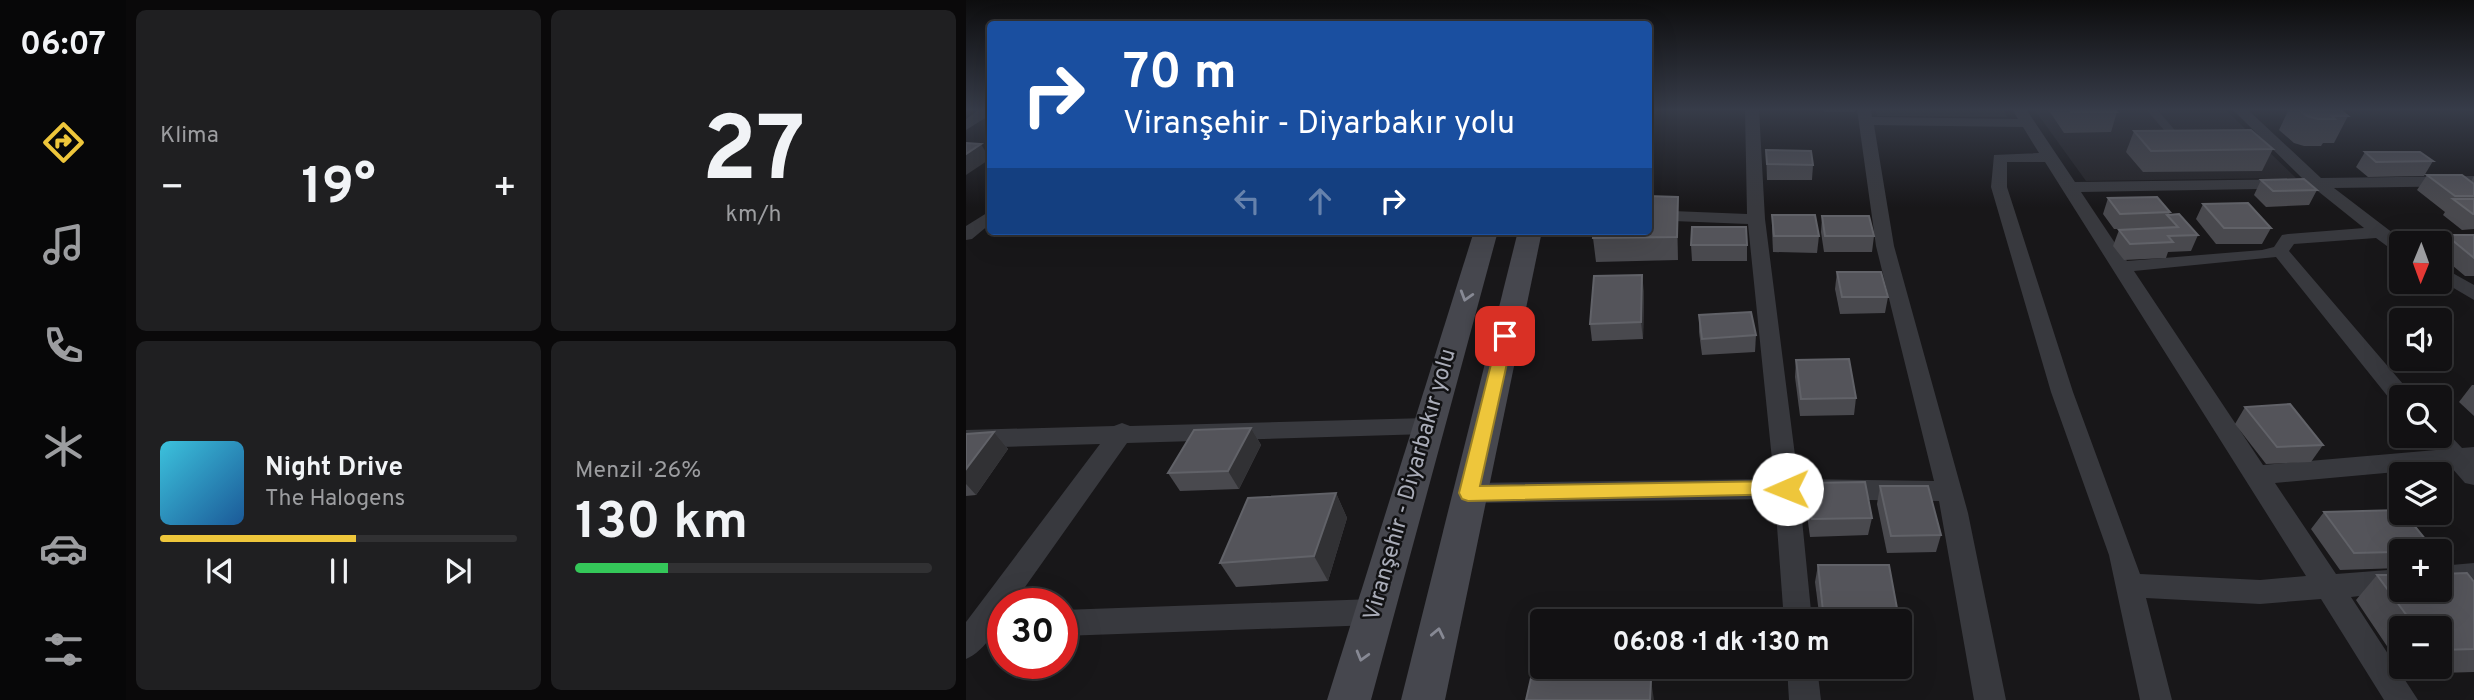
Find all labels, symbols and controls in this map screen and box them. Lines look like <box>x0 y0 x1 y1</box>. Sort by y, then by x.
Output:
text: 06:07 <box>20 26 106 66</box>
text: 70 m <box>1123 44 1237 106</box>
icon: right <box>1008 49 1099 140</box>
text: 27 <box>702 98 805 213</box>
text: Viranşehir - Diyarbakır yolu <box>1123 105 1515 145</box>
icon: directions <box>39 118 88 167</box>
text: Klima <box>160 122 219 151</box>
text: 19° <box>301 156 376 222</box>
text: − <box>160 165 185 214</box>
text: + <box>492 165 517 214</box>
icon: left <box>1228 182 1266 220</box>
icon: ahead <box>1301 182 1339 220</box>
icon: right <box>1374 182 1412 220</box>
text: km/h <box>726 201 781 230</box>
icon: music <box>39 220 88 269</box>
north arrow <box>2389 231 2452 294</box>
map controls <box>2389 231 2452 679</box>
one-way arrow <box>1460 290 1475 302</box>
pin <box>1475 306 1535 366</box>
button: sound <box>2389 308 2452 371</box>
icon: arrive <box>1486 317 1524 355</box>
icon: phone <box>39 321 88 370</box>
street label: Viranşehir - Diyarbakır yolu <box>1358 346 1464 624</box>
button: search <box>2389 385 2452 448</box>
icon: climate <box>39 422 88 471</box>
text: Night Drive <box>265 452 403 485</box>
position arrow <box>1750 452 1824 526</box>
text: Menzil · 26% <box>575 457 701 486</box>
button: layers <box>2389 462 2452 525</box>
text: The Halogens <box>265 485 405 514</box>
text: 130 km <box>575 491 748 557</box>
icon: car <box>39 524 88 573</box>
button: + <box>2389 539 2452 602</box>
icon: previous <box>201 552 239 590</box>
icon: pause <box>320 552 358 590</box>
icon: next <box>439 552 477 590</box>
speed limit sign: 30 <box>987 588 1078 679</box>
button: − <box>2389 616 2452 679</box>
icon: filters <box>39 625 88 674</box>
one-way arrow <box>1429 627 1444 639</box>
text: 06:08 · 1 dk · 130 m <box>1612 627 1830 660</box>
one-way arrow <box>1355 650 1370 662</box>

